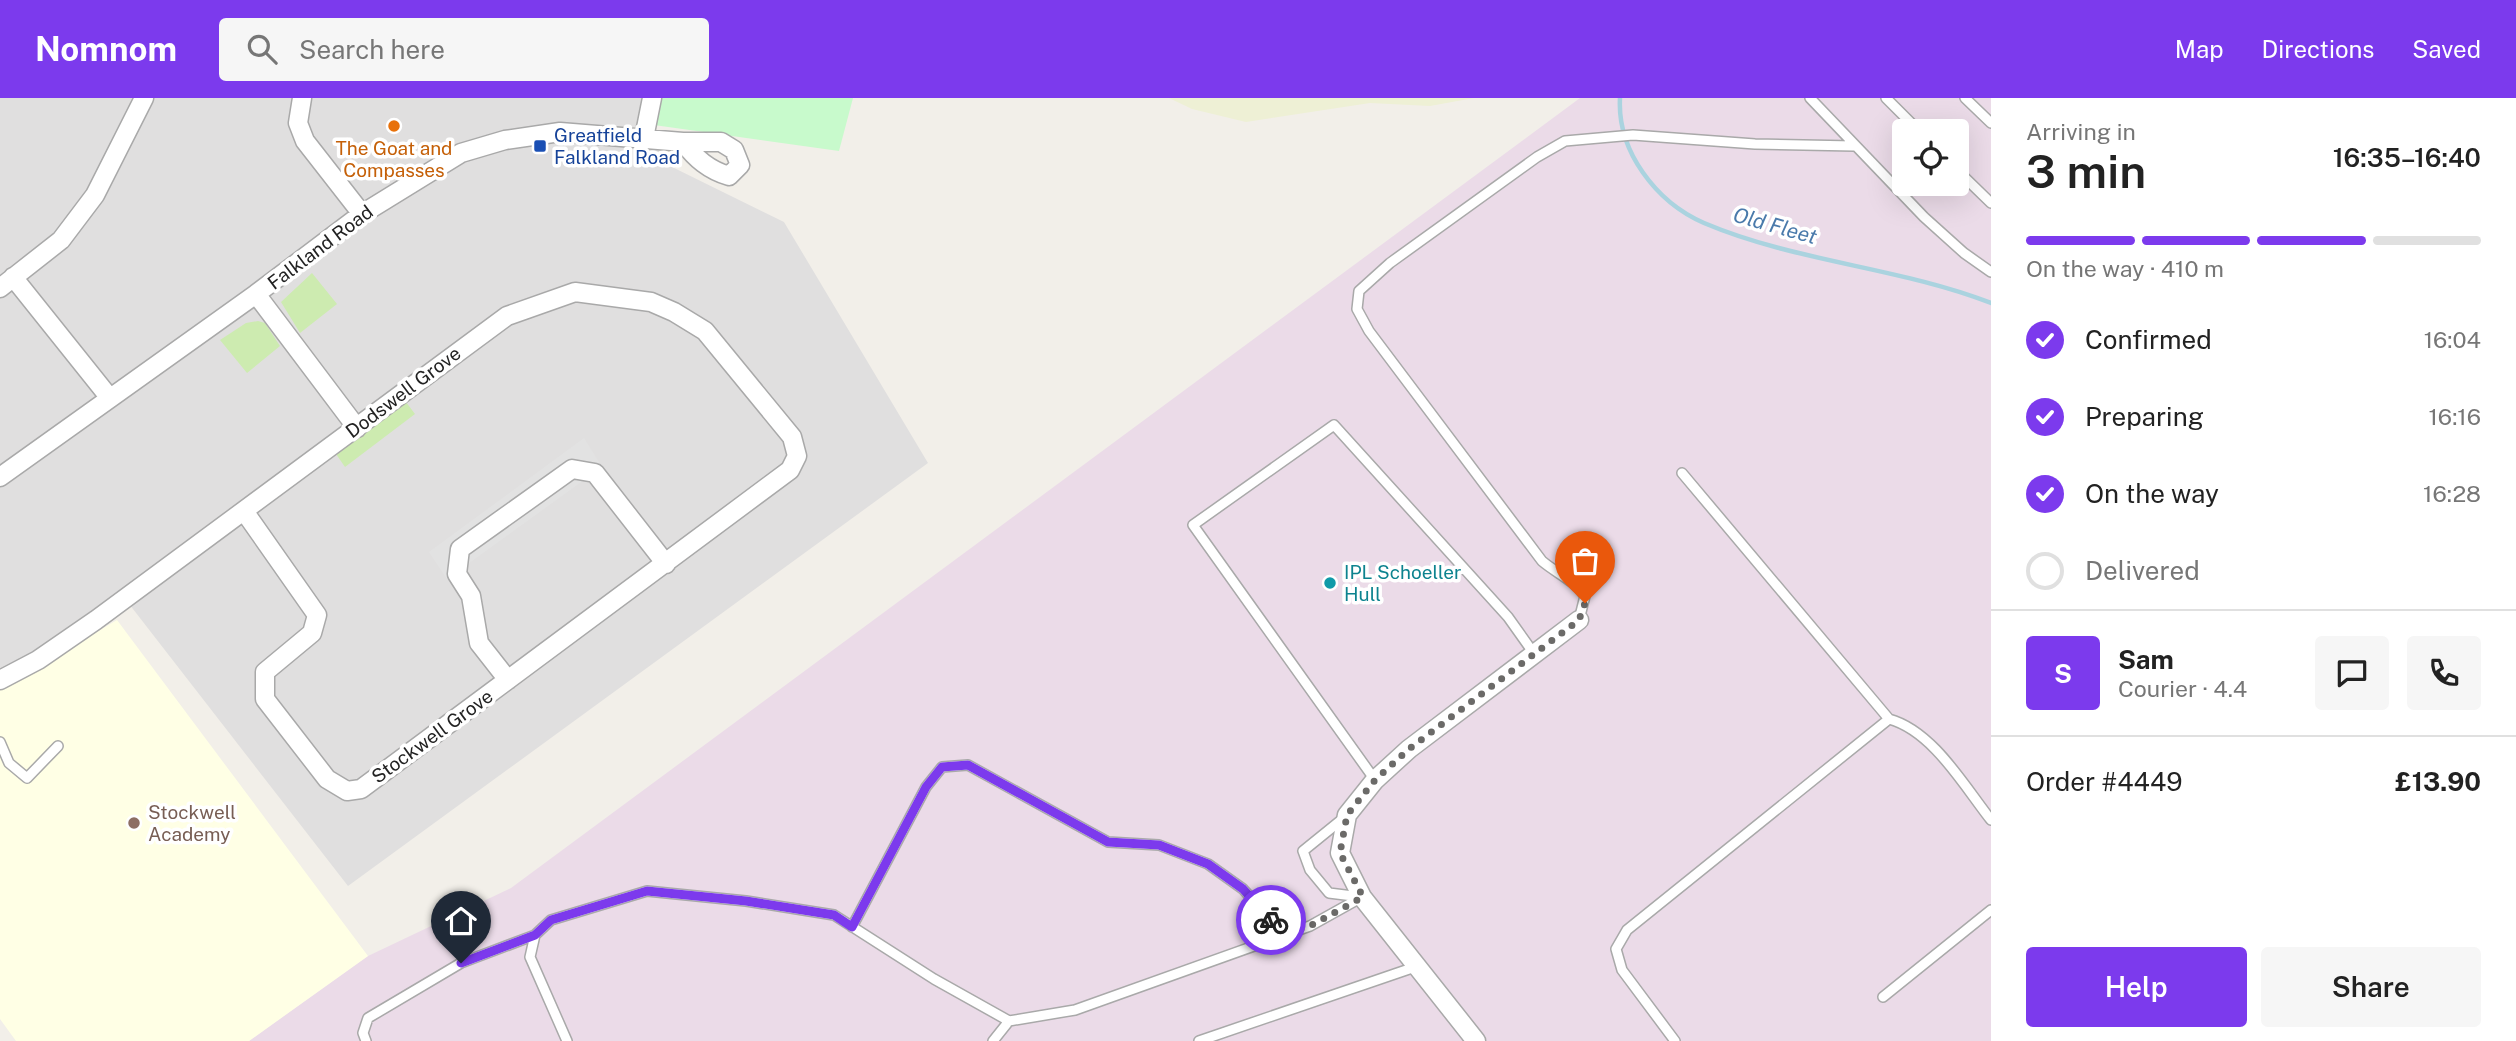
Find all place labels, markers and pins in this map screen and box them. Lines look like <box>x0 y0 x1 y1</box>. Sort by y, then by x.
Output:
marker: The Goat and Compasses <box>386 118 402 134</box>
place label: Greatfield Falkland Road <box>554 124 680 168</box>
place label: The Goat and Compasses <box>336 137 452 181</box>
marker: Greatfield Falkland Road <box>532 138 548 154</box>
pin <box>1555 531 1615 603</box>
place label: IPL Schoeller Hull <box>1344 561 1461 605</box>
marker: IPL Schoeller Hull <box>1322 575 1338 591</box>
place label: Stockwell Academy <box>148 801 236 845</box>
marker: Stockwell Academy <box>126 815 142 831</box>
pin <box>431 891 491 963</box>

